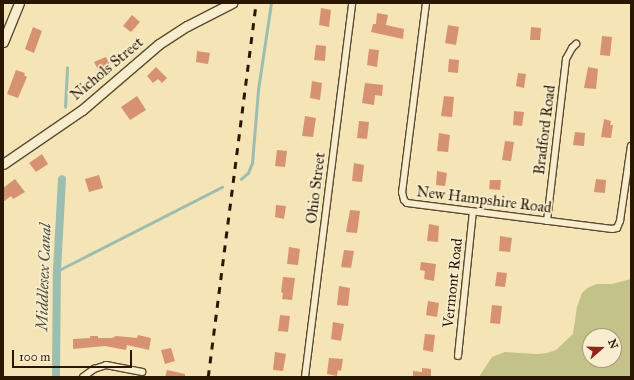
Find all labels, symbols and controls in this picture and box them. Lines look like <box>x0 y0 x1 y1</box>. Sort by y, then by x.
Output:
street label: Nichols Street <box>67 34 147 104</box>
street label: Bradford Road <box>531 84 559 176</box>
street label: Ohio Street <box>303 151 329 225</box>
street label: New Hampshire Road <box>415 183 553 217</box>
water label: Middlesex Canal <box>33 223 55 331</box>
street label: Vermont Road <box>439 237 467 329</box>
north arrow <box>582 328 622 368</box>
text: N <box>605 337 621 351</box>
scale bar <box>14 342 134 368</box>
text: 100 m <box>19 350 50 364</box>

